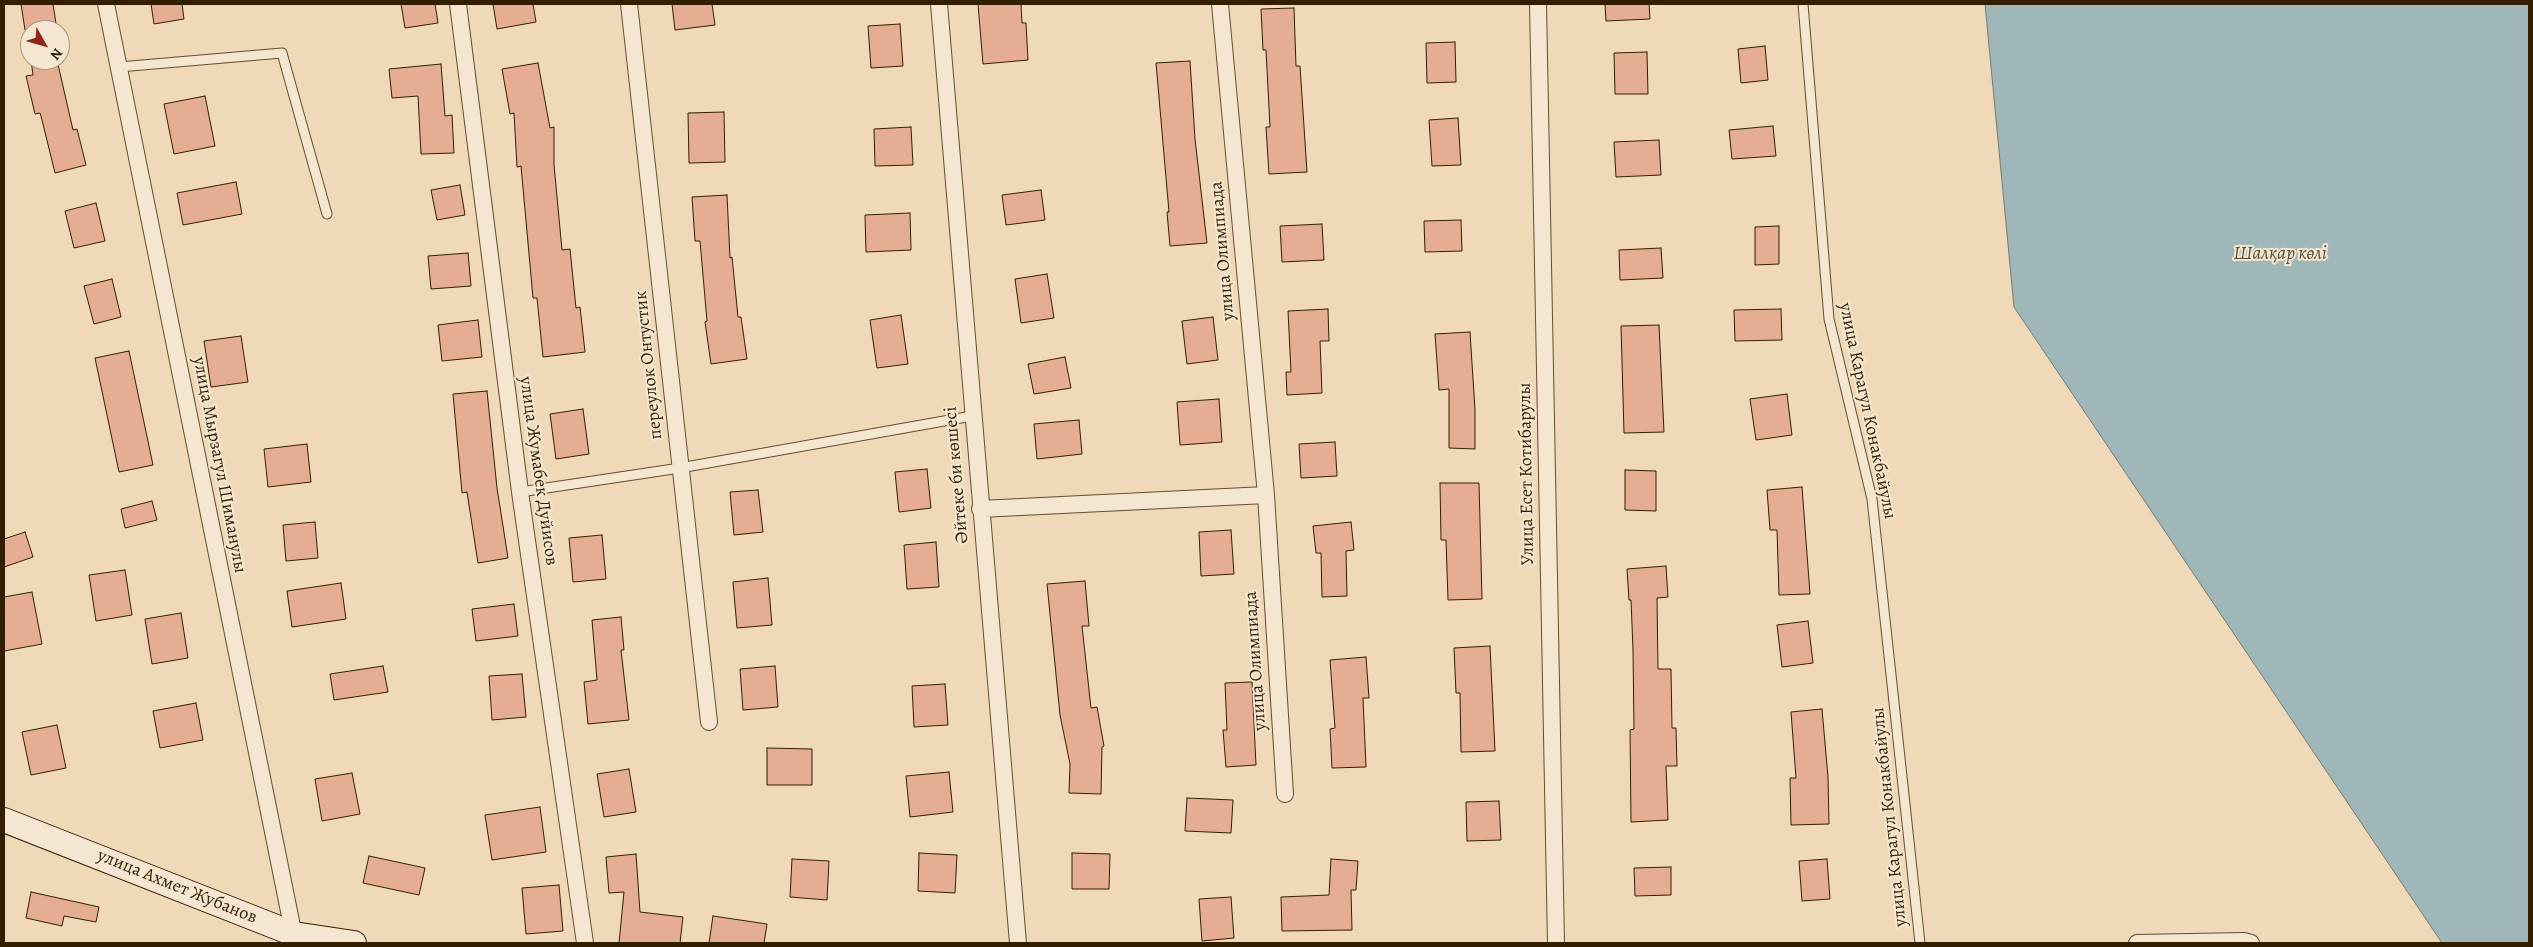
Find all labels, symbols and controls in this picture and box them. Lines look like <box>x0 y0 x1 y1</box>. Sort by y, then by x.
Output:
north arrow <box>20 20 70 70</box>
text: N <box>46 44 67 64</box>
street label: улица Олимпиада <box>1206 180 1240 322</box>
water label: Шалқар көлі <box>2233 243 2327 265</box>
street label: переулок Онтустик <box>630 289 668 441</box>
street label: улица Карагул Конакбайулы <box>1834 301 1900 521</box>
street label: улица Мырзагул Шиманулы <box>187 355 251 575</box>
street label: улица Жумабек Дуйисов <box>514 375 562 567</box>
street label: Улица Есет Котибарулы <box>1515 382 1539 566</box>
street label: Әйтеке би көшесі <box>940 406 974 544</box>
street label: улица Олимпиада <box>1240 591 1272 731</box>
street label: улица Карагул Конакбайулы <box>1868 706 1912 928</box>
street label: улица Ахмет Жубанов <box>94 845 260 929</box>

